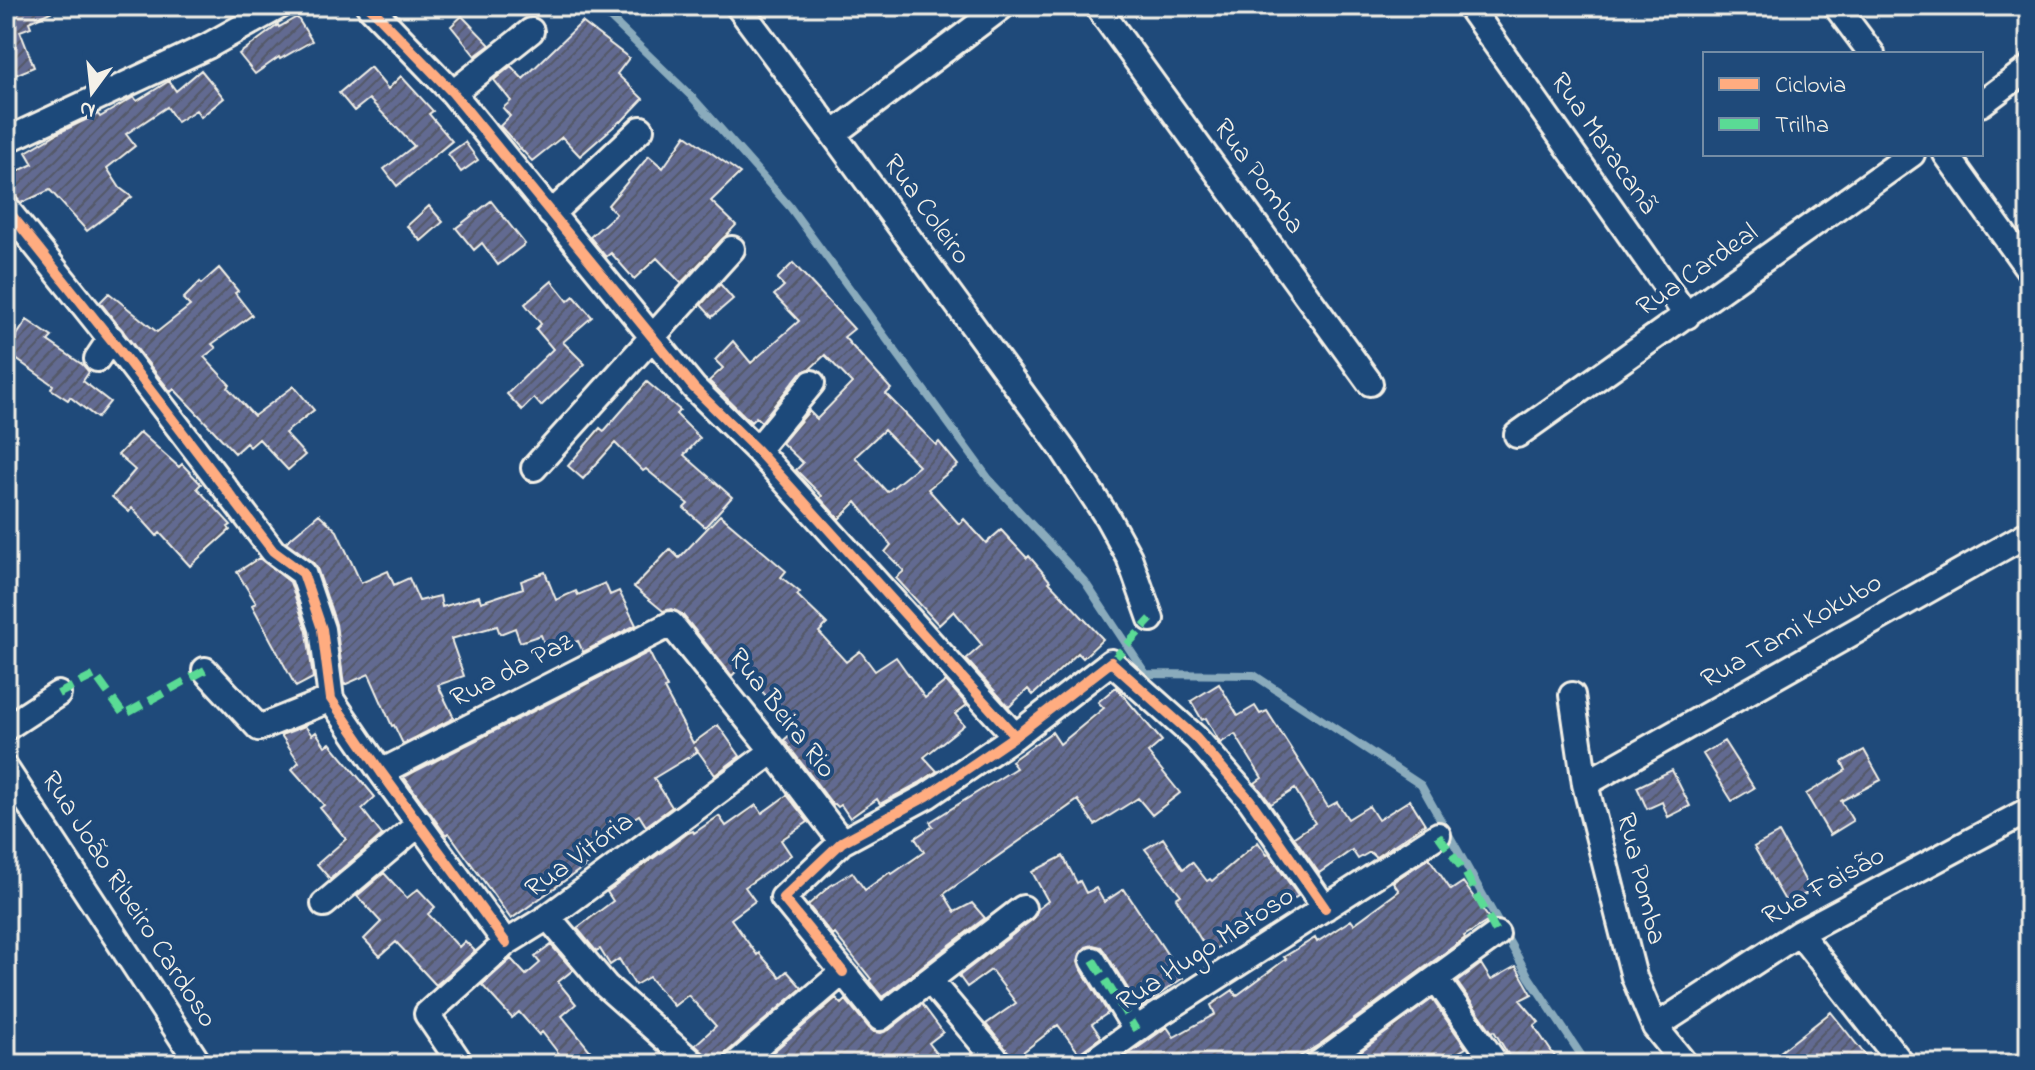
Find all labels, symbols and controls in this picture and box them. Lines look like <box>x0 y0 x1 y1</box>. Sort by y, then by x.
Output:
north arrow <box>52 52 132 132</box>
legend <box>1703 52 1983 156</box>
street label: Rua Maracanã <box>1539 65 1667 223</box>
text: Ciclovia <box>1775 69 1846 104</box>
text: N <box>76 91 99 126</box>
text: Trilha <box>1775 109 1829 144</box>
street label: Rua Pomba <box>1202 111 1314 243</box>
street label: Rua Coleiro <box>872 146 980 274</box>
street label: Rua Cardeal <box>1629 214 1767 328</box>
street label: Rua Tami Kokubo <box>1694 563 1890 701</box>
street label: Rua da Paz <box>444 622 581 719</box>
street label: Rua Beira Rio <box>717 640 845 788</box>
street label: Rua João Ribeiro Cardoso <box>29 763 227 1037</box>
street label: Rua Vitória <box>517 802 643 910</box>
street label: Rua Pomba <box>1604 809 1676 949</box>
street label: Rua Faisão <box>1755 836 1893 938</box>
street label: Rua Hugo Matoso <box>1109 877 1303 1023</box>

